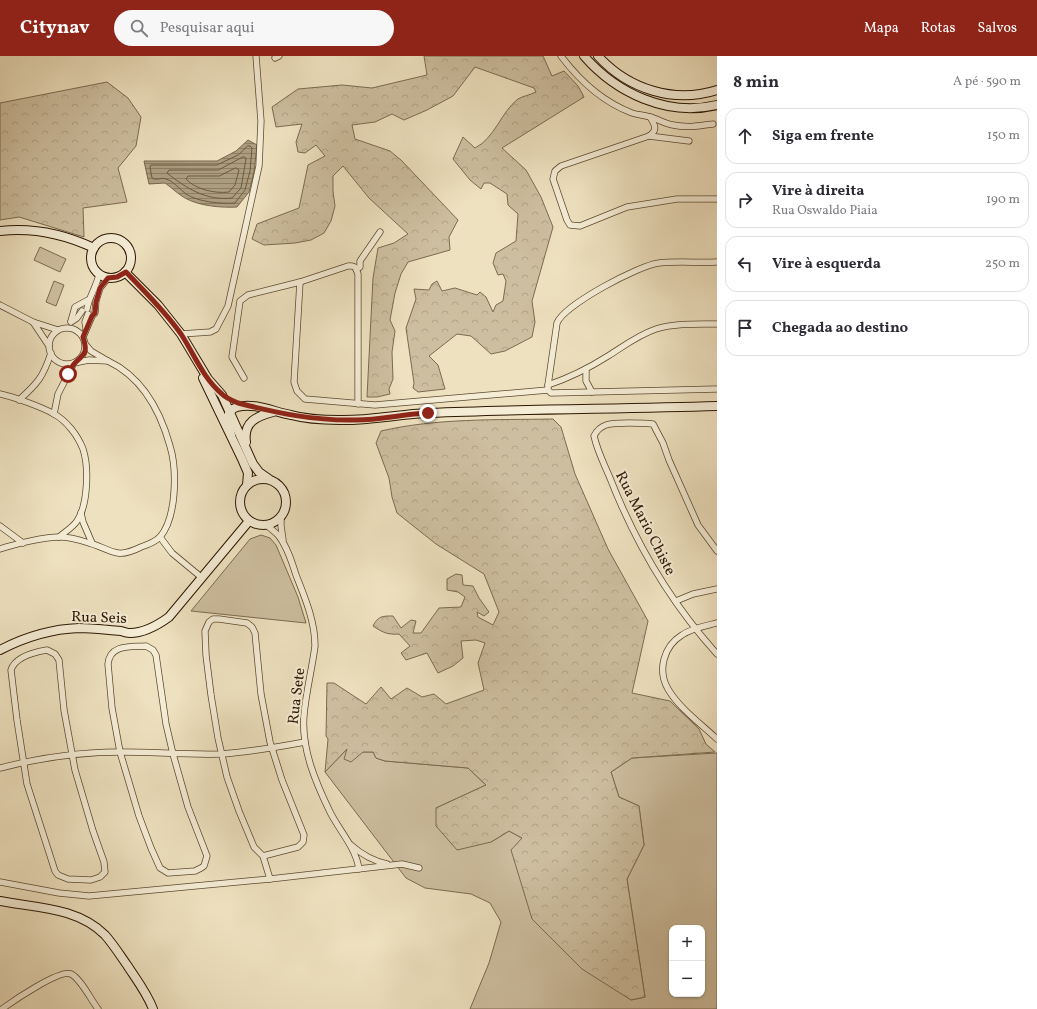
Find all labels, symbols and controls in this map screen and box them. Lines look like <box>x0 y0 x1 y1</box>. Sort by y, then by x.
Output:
search box <box>114 10 394 46</box>
text: Citynav <box>20 15 90 41</box>
icon: search <box>128 17 150 39</box>
text: Pesquisar aqui <box>160 18 255 39</box>
text: Mapa <box>864 19 899 38</box>
text: Rotas <box>921 19 955 38</box>
text: Salvos <box>977 19 1017 38</box>
text: 8 min <box>733 71 779 94</box>
text: A pé · 590 m <box>953 73 1021 91</box>
icon: ahead <box>734 125 756 147</box>
text: Siga em frente <box>772 126 874 147</box>
text: 150 m <box>987 127 1020 145</box>
text: Vire à direita <box>772 181 864 202</box>
icon: right <box>734 189 756 211</box>
text: 190 m <box>986 191 1020 209</box>
text: Rua Oswaldo Piaia <box>772 202 878 220</box>
icon: left <box>734 253 756 275</box>
text: Vire à esquerda <box>772 254 881 275</box>
text: 250 m <box>985 255 1020 273</box>
icon: arrive <box>734 317 756 339</box>
text: Chegada ao destino <box>772 318 908 339</box>
route start <box>59 365 77 383</box>
route end <box>419 404 437 422</box>
street label: Rua Mario Chiste <box>609 468 680 579</box>
street label: Rua Seis <box>71 607 127 630</box>
street label: Rua Sete <box>284 667 311 726</box>
map controls <box>669 925 705 997</box>
button: + <box>669 925 705 961</box>
button: − <box>669 961 705 997</box>

